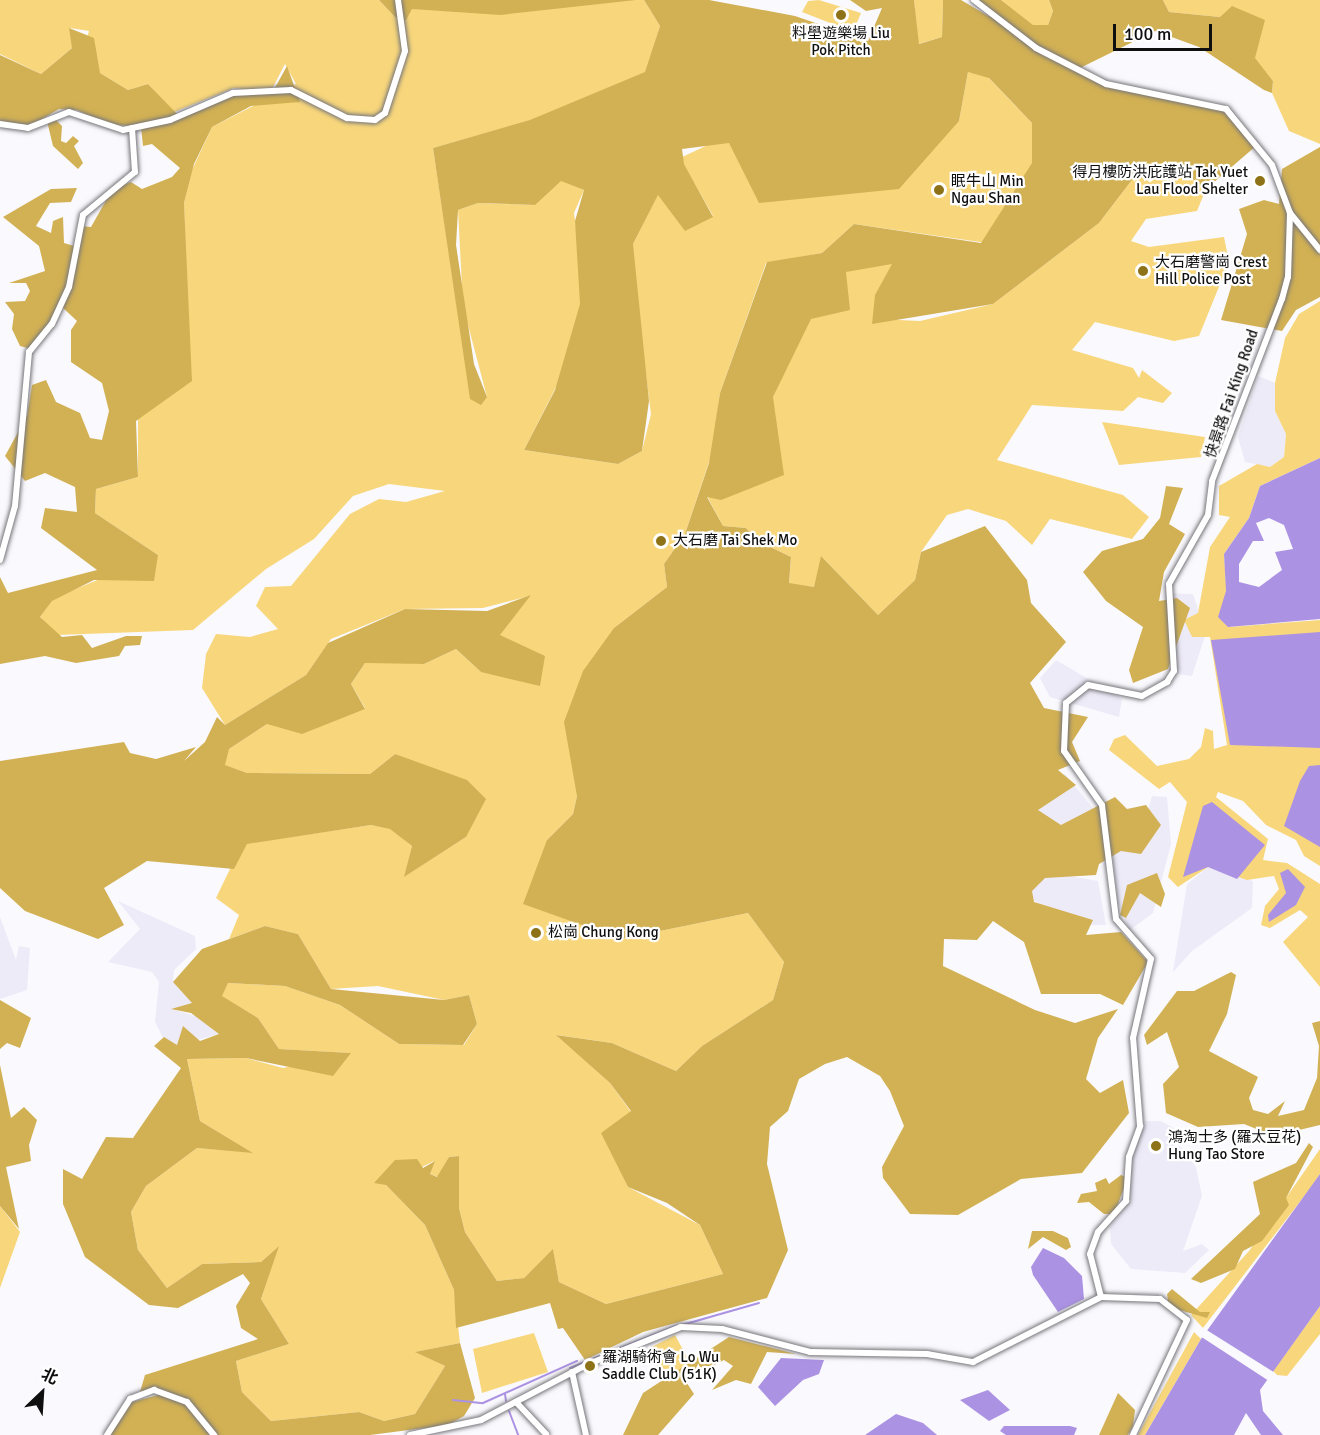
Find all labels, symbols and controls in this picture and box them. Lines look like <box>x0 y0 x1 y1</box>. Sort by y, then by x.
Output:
marker: 料壆遊樂場 Liu Pok Pitch <box>834 8 848 22</box>
scale bar <box>1116 12 1215 50</box>
text: 100 m <box>1124 23 1171 45</box>
place label: 料壆遊樂場 Liu Pok Pitch <box>792 24 890 59</box>
place label: 得月樓防洪庇護站 Tak Yuet Lau Flood Shelter <box>1072 163 1248 198</box>
place label: 眠牛山 Min Ngau Shan <box>951 172 1024 207</box>
marker: 得月樓防洪庇護站 Tak Yuet Lau Flood Shelter <box>1253 174 1267 188</box>
marker: 眠牛山 Min Ngau Shan <box>932 183 946 197</box>
place label: 大石磨警崗 Crest Hill Police Post <box>1155 253 1267 288</box>
marker: 大石磨警崗 Crest Hill Police Post <box>1136 264 1150 278</box>
street label: 快景路 Fai King Road <box>1201 327 1263 461</box>
place label: 大石磨 Tai Shek Mo <box>673 532 797 550</box>
marker: 大石磨 Tai Shek Mo <box>654 534 668 548</box>
place label: 松崗 Chung Kong <box>548 924 659 942</box>
marker: 松崗 Chung Kong <box>529 926 543 940</box>
place label: 鴻淘士多 (羅太豆花) Hung Tao Store <box>1168 1128 1301 1163</box>
marker: 鴻淘士多 (羅太豆花) Hung Tao Store <box>1149 1139 1163 1153</box>
place label: 羅湖騎術會 Lo Wu Saddle Club (51K) <box>602 1348 719 1383</box>
marker: 羅湖騎術會 Lo Wu Saddle Club (51K) <box>583 1359 597 1373</box>
north arrow <box>12 1363 72 1423</box>
text: 北 <box>38 1364 61 1389</box>

